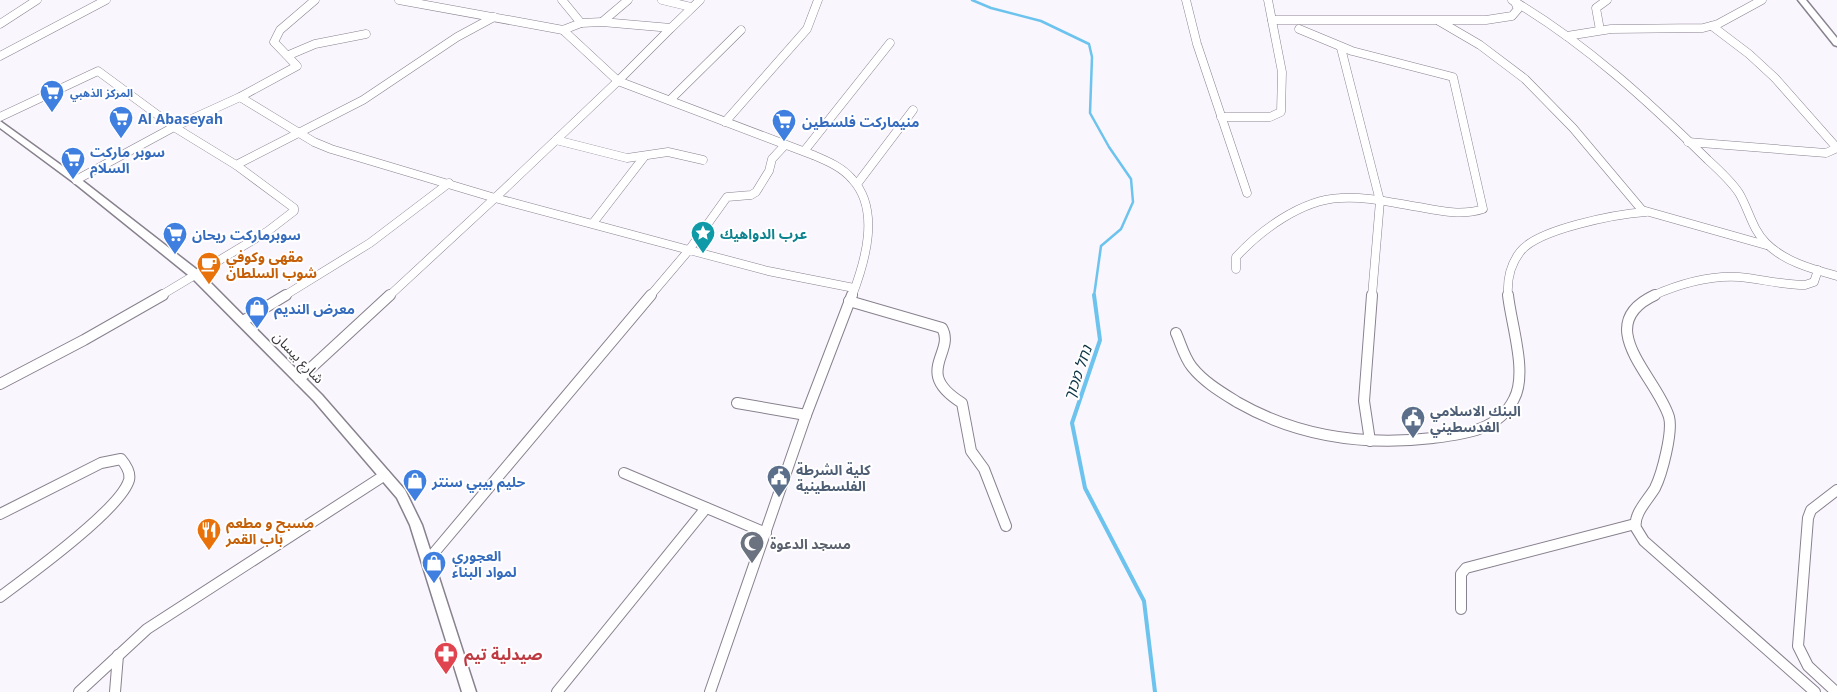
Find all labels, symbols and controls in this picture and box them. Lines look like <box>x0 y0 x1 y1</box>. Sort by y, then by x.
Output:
supermarket icon: المركز الذهبي <box>39 79 65 113</box>
place label: المركز الذهبي <box>70 85 133 102</box>
supermarket icon: Al Abaseyah <box>108 105 134 139</box>
supermarket icon: منيماركت فلسطين <box>771 108 797 142</box>
place label: Al Abaseyah <box>138 109 223 128</box>
place label: منيماركت فلسطين <box>802 112 919 131</box>
place label: سوبر ماركت السلام <box>90 142 165 179</box>
supermarket icon: سوبر ماركت السلام <box>60 146 86 180</box>
place icon: عرب الدواهيك <box>690 220 716 254</box>
supermarket icon: سوبرماركت ريحان <box>162 221 188 255</box>
place label: عرب الدواهيك <box>720 224 807 243</box>
place label: سوبرماركت ريحان <box>192 225 301 244</box>
place label: مقهى وكوفي شوب السلطان <box>226 247 317 282</box>
cafe icon: مقهى وكوفي شوب السلطان <box>196 251 222 285</box>
shop icon: معرض النديم <box>244 295 270 329</box>
place label: معرض النديم <box>274 299 355 320</box>
street label: شارع بيسان <box>268 327 329 389</box>
water label: נחל מכוך <box>1058 341 1096 403</box>
place label: البنك الاسلامي الفدسطيني <box>1430 401 1521 438</box>
public building icon: البنك الاسلامي الفدسطيني <box>1400 405 1426 439</box>
place label: كلية الشرطة الفلسطينية <box>796 460 871 495</box>
public building icon: كلية الشرطة الفلسطينية <box>766 464 792 498</box>
shop icon: حليم بيبي سنتر <box>402 468 428 502</box>
place label: حليم بيبي سنتر <box>431 472 526 493</box>
place label: مسبح و مطعم باب القمر <box>225 513 314 548</box>
restaurant icon: مسبح و مطعم باب القمر <box>196 517 222 551</box>
mosque icon: مسجد الدعوة <box>739 530 765 564</box>
place label: مسجد الدعوة <box>770 534 851 553</box>
place label: العجوري لمواد البناء <box>452 546 517 581</box>
shop icon: العجوري لمواد البناء <box>421 550 447 584</box>
pharmacy icon: صيدلية تيم <box>433 641 459 675</box>
place label: صيدلية تيم <box>464 643 542 667</box>

